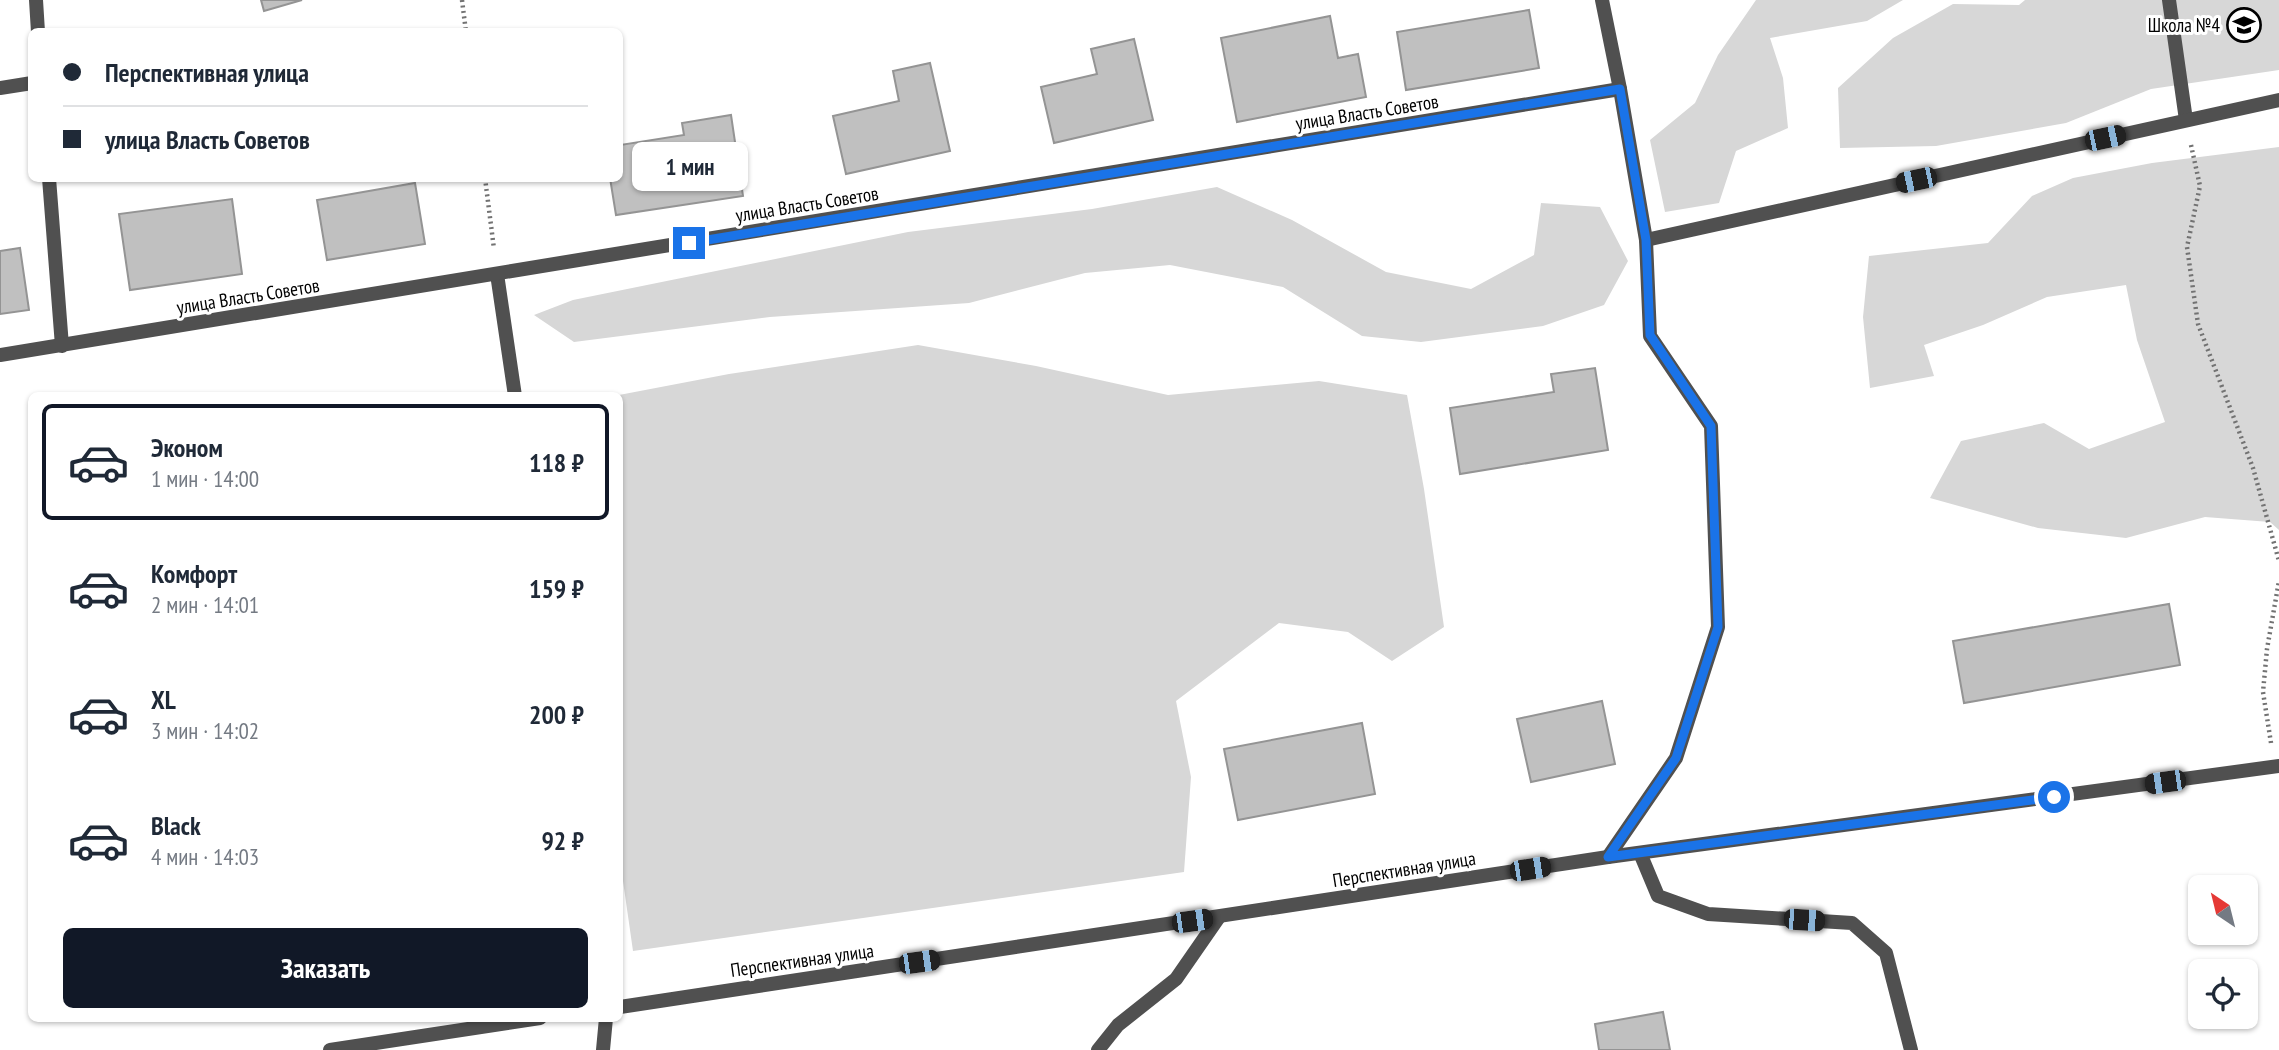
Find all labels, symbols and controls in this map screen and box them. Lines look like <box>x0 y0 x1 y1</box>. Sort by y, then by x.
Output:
school or university icon: Школа №4 <box>2225 6 2263 44</box>
place label: Школа №4 <box>2148 13 2220 37</box>
text: Перспективная улица <box>105 56 309 89</box>
street label: улица Власть Советов <box>1294 89 1440 135</box>
text: улица Власть Советов <box>105 123 310 156</box>
car <box>2083 123 2128 153</box>
callout: 1 мин <box>631 142 747 190</box>
text: 1 мин <box>665 152 715 181</box>
car <box>1894 165 1939 195</box>
street label: улица Власть Советов <box>734 181 880 227</box>
route end <box>673 227 705 259</box>
street label: улица Власть Советов <box>175 273 321 319</box>
icon: car <box>67 431 130 494</box>
text: Эконом <box>151 431 223 464</box>
text: 118 ₽ <box>529 446 584 479</box>
text: 1 мин · 14:00 <box>151 464 259 493</box>
icon: car <box>67 557 130 620</box>
text: Комфорт <box>151 557 237 590</box>
text: 159 ₽ <box>529 572 584 605</box>
text: 2 мин · 14:01 <box>151 590 259 619</box>
icon: car <box>67 683 130 746</box>
text: XL <box>151 683 176 716</box>
text: 200 ₽ <box>529 698 584 731</box>
text: 3 мин · 14:02 <box>151 716 259 745</box>
car <box>2143 769 2188 795</box>
route start <box>2038 781 2070 813</box>
icon: car <box>67 809 130 872</box>
text: Black <box>151 809 201 842</box>
text: 92 ₽ <box>541 824 584 857</box>
text: 4 мин · 14:03 <box>151 842 259 871</box>
street label: Перспективная улица <box>1331 846 1477 892</box>
car <box>1508 855 1553 883</box>
north arrow <box>2188 875 2258 945</box>
map controls <box>2188 875 2258 1029</box>
car <box>1170 908 1215 934</box>
car <box>1783 908 1826 932</box>
button: Заказать <box>63 928 588 1008</box>
street label: Перспективная улица <box>729 938 875 982</box>
car <box>897 949 942 975</box>
button: locate <box>2188 959 2258 1029</box>

